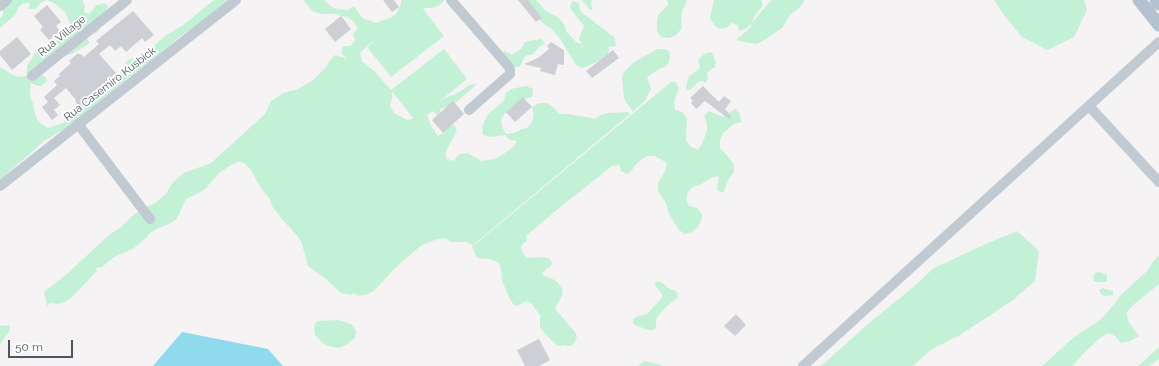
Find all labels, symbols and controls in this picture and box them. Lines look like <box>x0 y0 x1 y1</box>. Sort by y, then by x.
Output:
street label: Rua Village <box>35 13 89 59</box>
street label: Rua Casemiro Kusbick <box>61 44 159 124</box>
scale bar <box>10 332 75 358</box>
text: 50 m <box>15 340 43 354</box>

